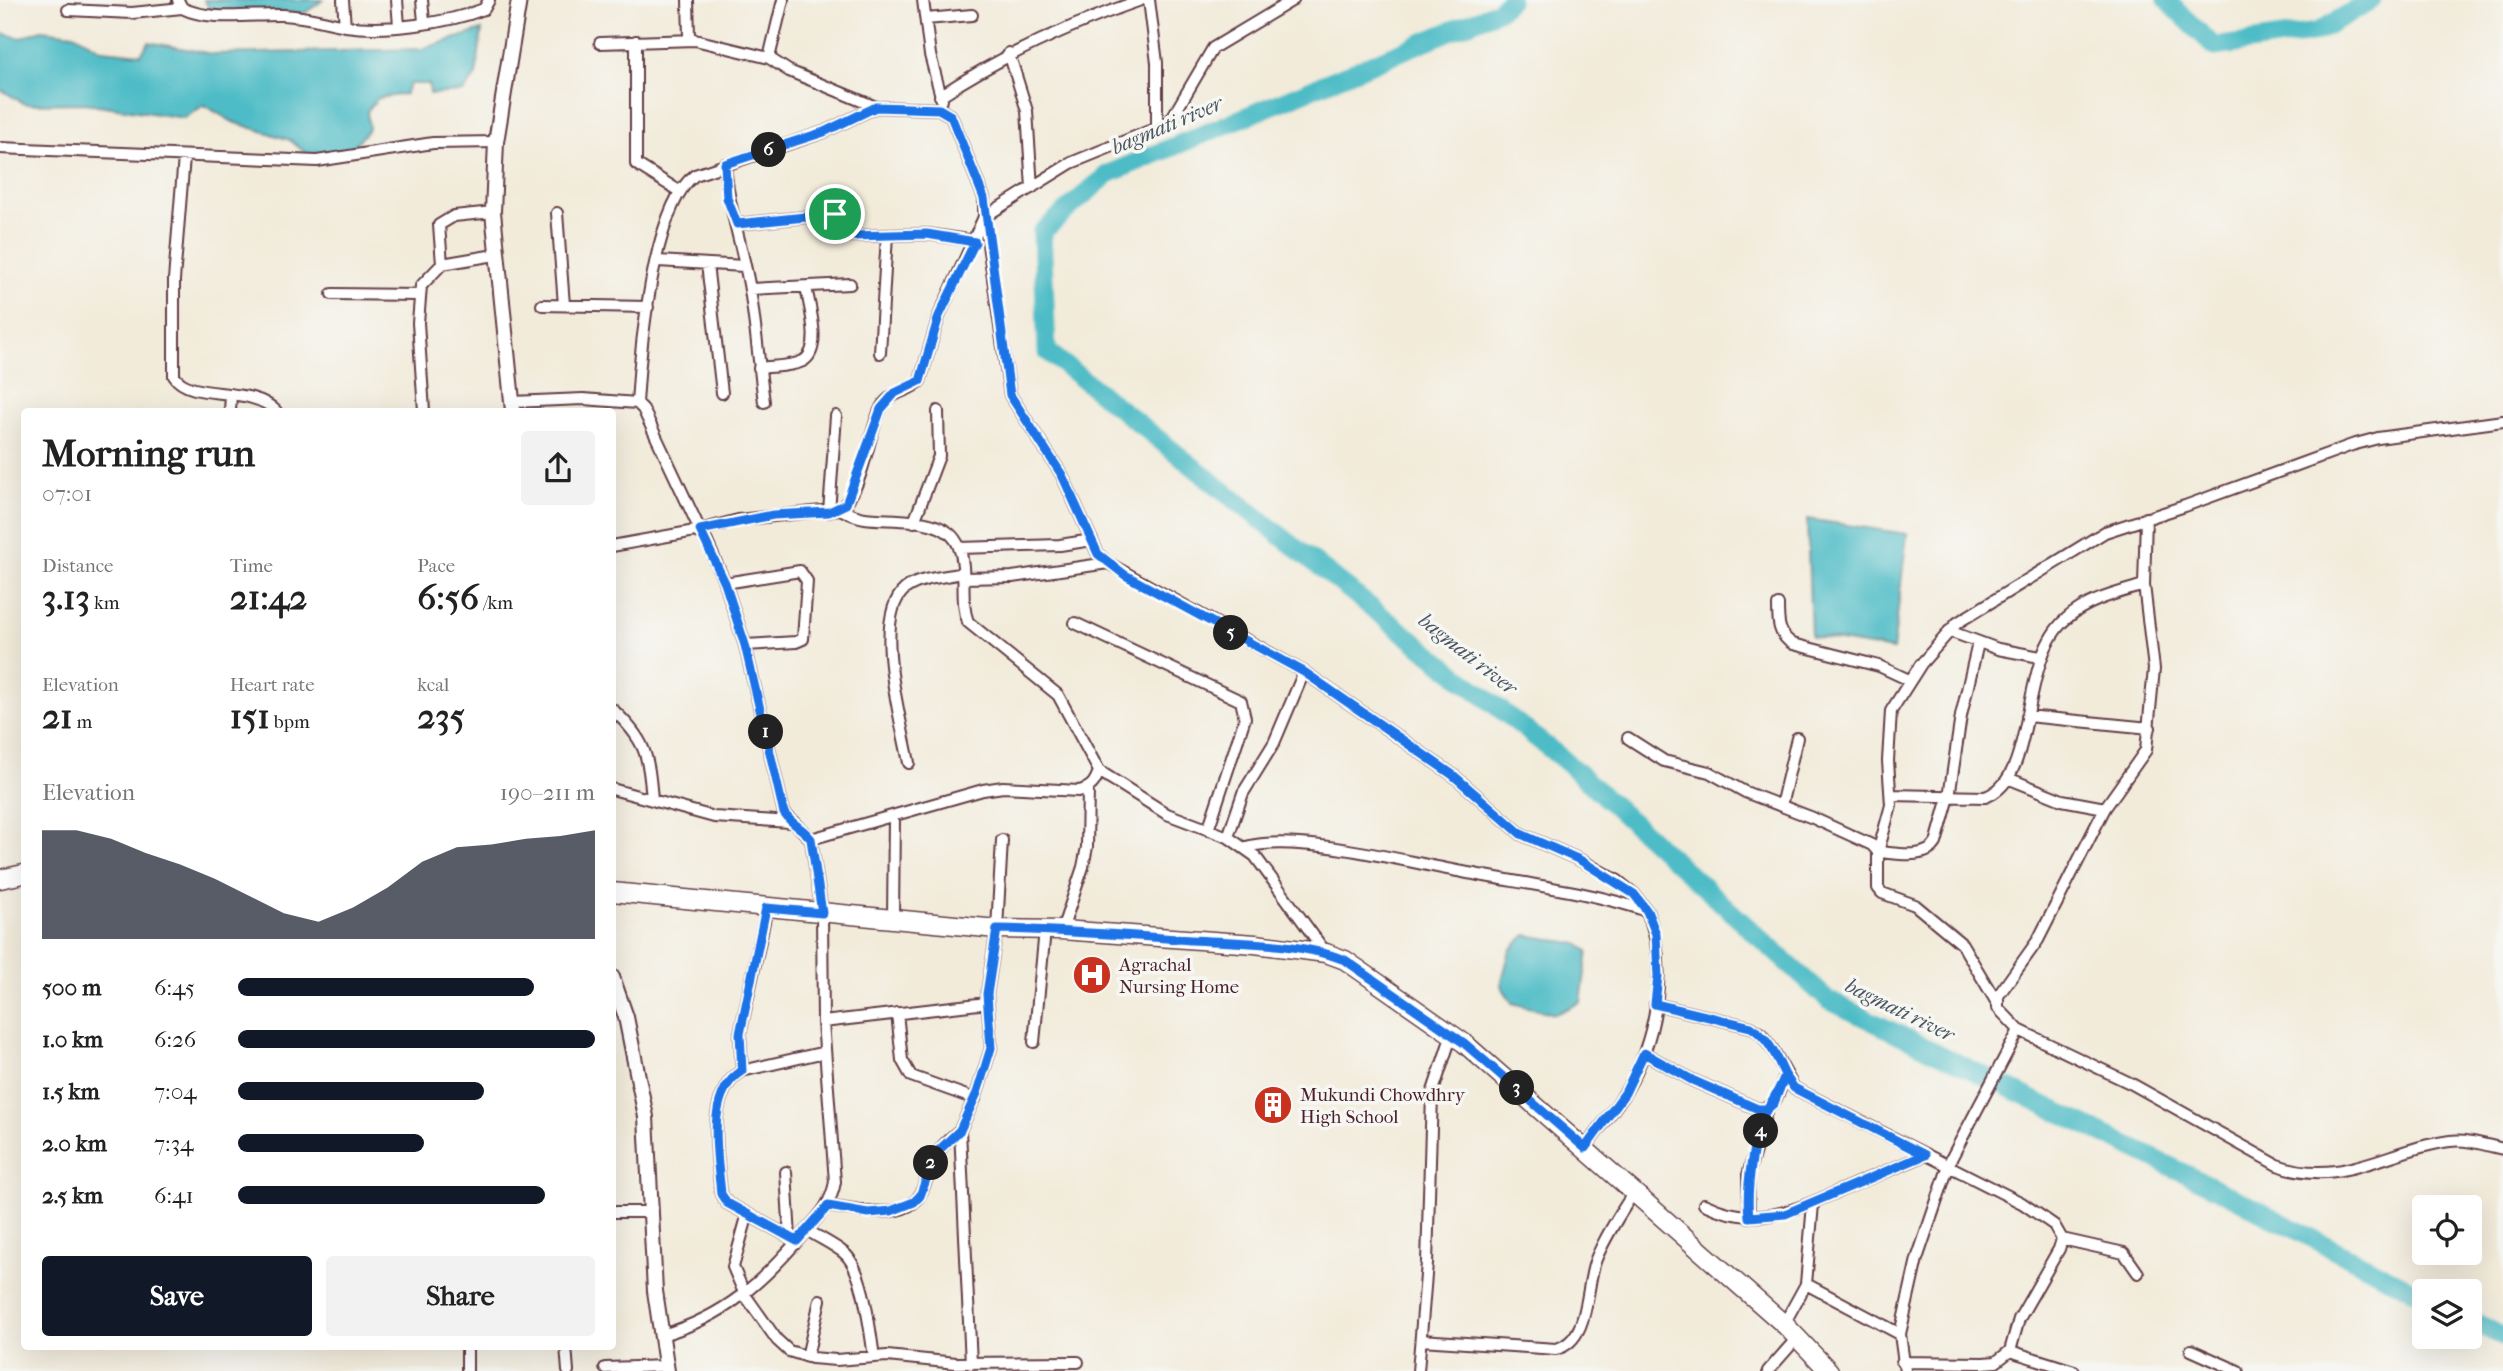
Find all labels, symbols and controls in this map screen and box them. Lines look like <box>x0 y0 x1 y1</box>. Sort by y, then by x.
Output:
water label: bagmati river <box>1108 90 1227 159</box>
pin: 6 <box>752 132 786 168</box>
text: 6 <box>763 138 774 160</box>
pin <box>805 184 865 244</box>
icon: arrive <box>816 195 854 233</box>
text: Morning run <box>42 431 255 476</box>
button: share <box>521 431 595 505</box>
text: 07:01 <box>42 480 92 507</box>
text: Distance <box>42 555 113 577</box>
text: Time <box>230 555 273 577</box>
text: Pace <box>417 555 455 577</box>
text: 3.13 <box>42 577 90 618</box>
text: 21:42 <box>230 577 307 618</box>
text: 6:56 <box>417 577 479 618</box>
text: km <box>90 592 120 614</box>
text: /km <box>479 592 513 614</box>
water label: bagmati river <box>1414 608 1523 701</box>
pin: 5 <box>1214 616 1248 650</box>
text: 5 <box>1226 621 1235 643</box>
text: Elevation <box>42 674 119 696</box>
text: Heart rate <box>230 674 315 696</box>
text: kcal <box>417 674 449 696</box>
text: 21 <box>42 696 73 737</box>
text: 151 <box>230 696 270 737</box>
text: 235 <box>417 696 465 737</box>
text: m <box>73 711 92 733</box>
text: bpm <box>270 711 310 733</box>
pin: 1 <box>748 714 784 750</box>
text: 1 <box>762 720 769 742</box>
text: Elevation <box>42 779 135 806</box>
text: 190–211 m <box>500 779 595 806</box>
hospital icon: Agrachal Nursing Home <box>1071 954 1113 996</box>
place label: Agrachal Nursing Home <box>1118 954 1239 998</box>
water label: bagmati river <box>1842 973 1960 1047</box>
text: 500 m <box>42 974 101 1001</box>
text: 6:45 <box>154 974 195 1001</box>
text: 1.0 km <box>42 1026 103 1053</box>
text: 6:26 <box>154 1026 196 1053</box>
pin: 3 <box>1500 1070 1534 1106</box>
text: 3 <box>1513 1076 1520 1098</box>
text: 1.5 km <box>42 1078 100 1105</box>
text: 7:04 <box>154 1078 197 1105</box>
building icon: Mukundi Chowdhry High School <box>1252 1084 1294 1126</box>
place label: Mukundi Chowdhry High School <box>1300 1084 1466 1128</box>
pin: 4 <box>1744 1114 1778 1148</box>
text: 4 <box>1755 1119 1766 1141</box>
text: 2.0 km <box>42 1130 107 1157</box>
text: 7:34 <box>154 1130 194 1157</box>
pin: 2 <box>914 1146 948 1180</box>
text: 2 <box>926 1151 935 1173</box>
text: 2.5 km <box>42 1182 103 1209</box>
text: 6:41 <box>154 1182 194 1209</box>
map controls <box>2412 1195 2482 1349</box>
button: locate <box>2412 1195 2482 1265</box>
button: Save <box>42 1256 312 1336</box>
button: Share <box>326 1256 595 1336</box>
button: layers <box>2412 1279 2482 1349</box>

